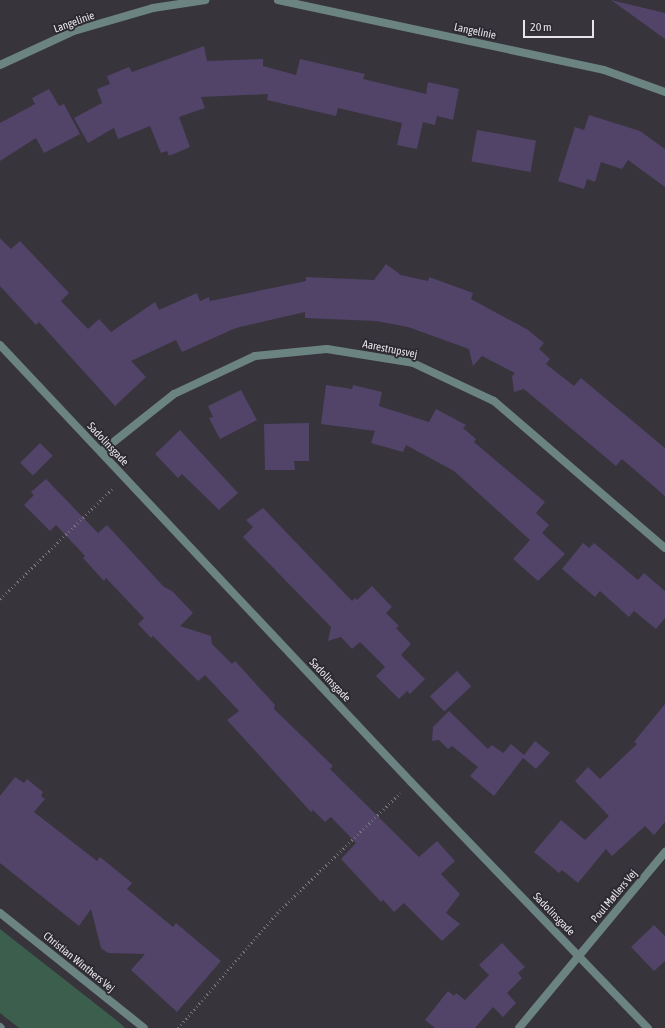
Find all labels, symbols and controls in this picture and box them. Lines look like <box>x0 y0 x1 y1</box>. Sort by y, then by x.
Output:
street label: Langelinie <box>52 9 96 35</box>
scale bar <box>525 12 596 38</box>
street label: Langelinie <box>453 20 497 42</box>
text: 20 m <box>530 20 552 34</box>
street label: Aarestrupsvej <box>362 337 418 361</box>
street label: Sadolinsgade <box>85 420 131 468</box>
street label: Sadolinsgade <box>307 656 353 704</box>
street label: Poul Møllers Vej <box>588 867 640 925</box>
street label: Sadolinsgade <box>530 890 578 938</box>
street label: Christian Winthers Vej <box>41 929 117 995</box>

